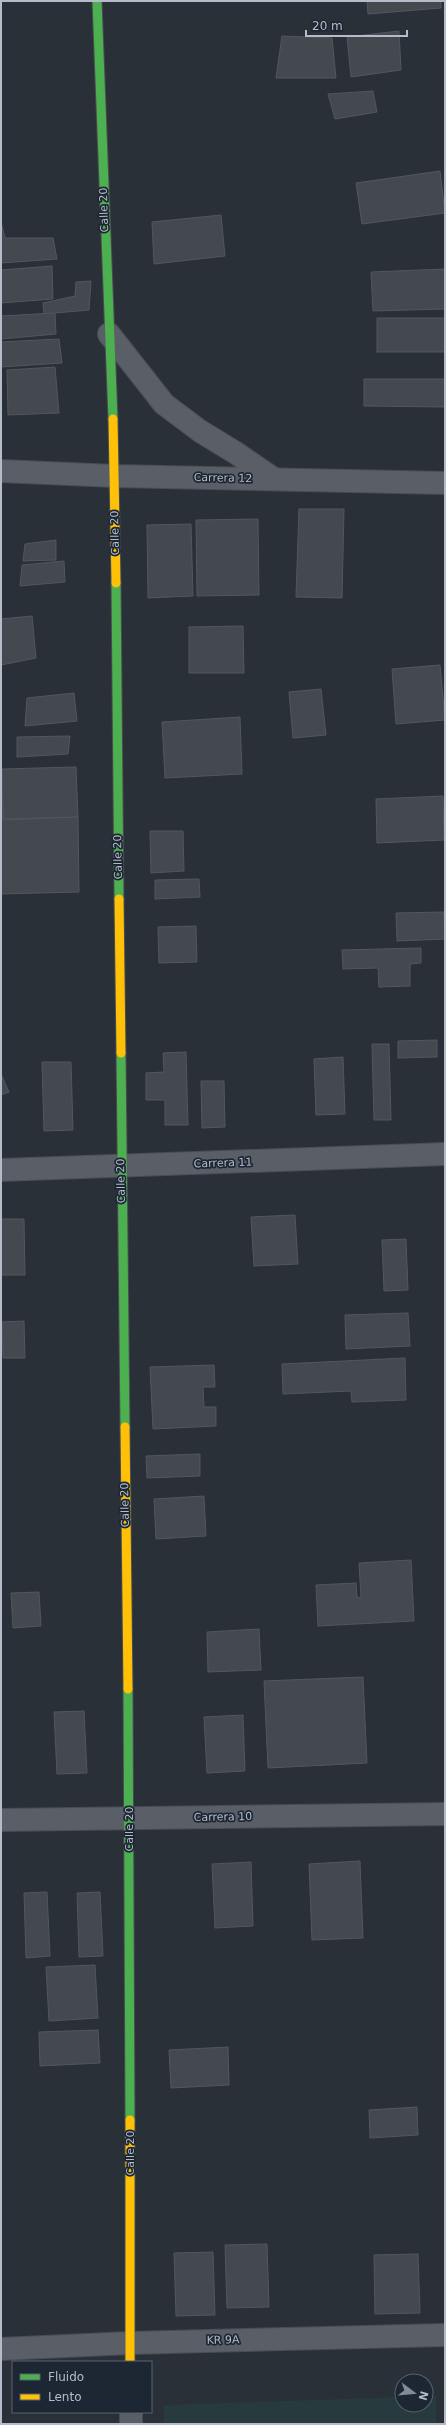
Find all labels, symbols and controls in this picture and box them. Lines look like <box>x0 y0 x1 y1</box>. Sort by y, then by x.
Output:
scale bar <box>306 12 407 38</box>
text: 20 m <box>312 19 343 33</box>
street label: Calle 20 <box>97 187 111 233</box>
street label: Carrera 12 <box>194 471 252 485</box>
street label: Calle 20 <box>108 510 122 556</box>
street label: Calle 20 <box>111 834 125 880</box>
street label: Carrera 11 <box>194 1155 252 1171</box>
street label: Calle 20 <box>114 1158 128 1204</box>
street label: Calle 20 <box>118 1482 132 1528</box>
street label: Calle 20 <box>123 1807 136 1851</box>
street label: Carrera 10 <box>194 1810 252 1824</box>
street label: Calle 20 <box>124 2131 137 2175</box>
street label: KR 9A <box>206 2333 240 2347</box>
legend <box>12 2361 152 2413</box>
text: Fluido <box>48 2370 84 2384</box>
north arrow <box>394 2373 434 2413</box>
text: N <box>416 2389 431 2402</box>
text: Lento <box>48 2390 82 2404</box>

